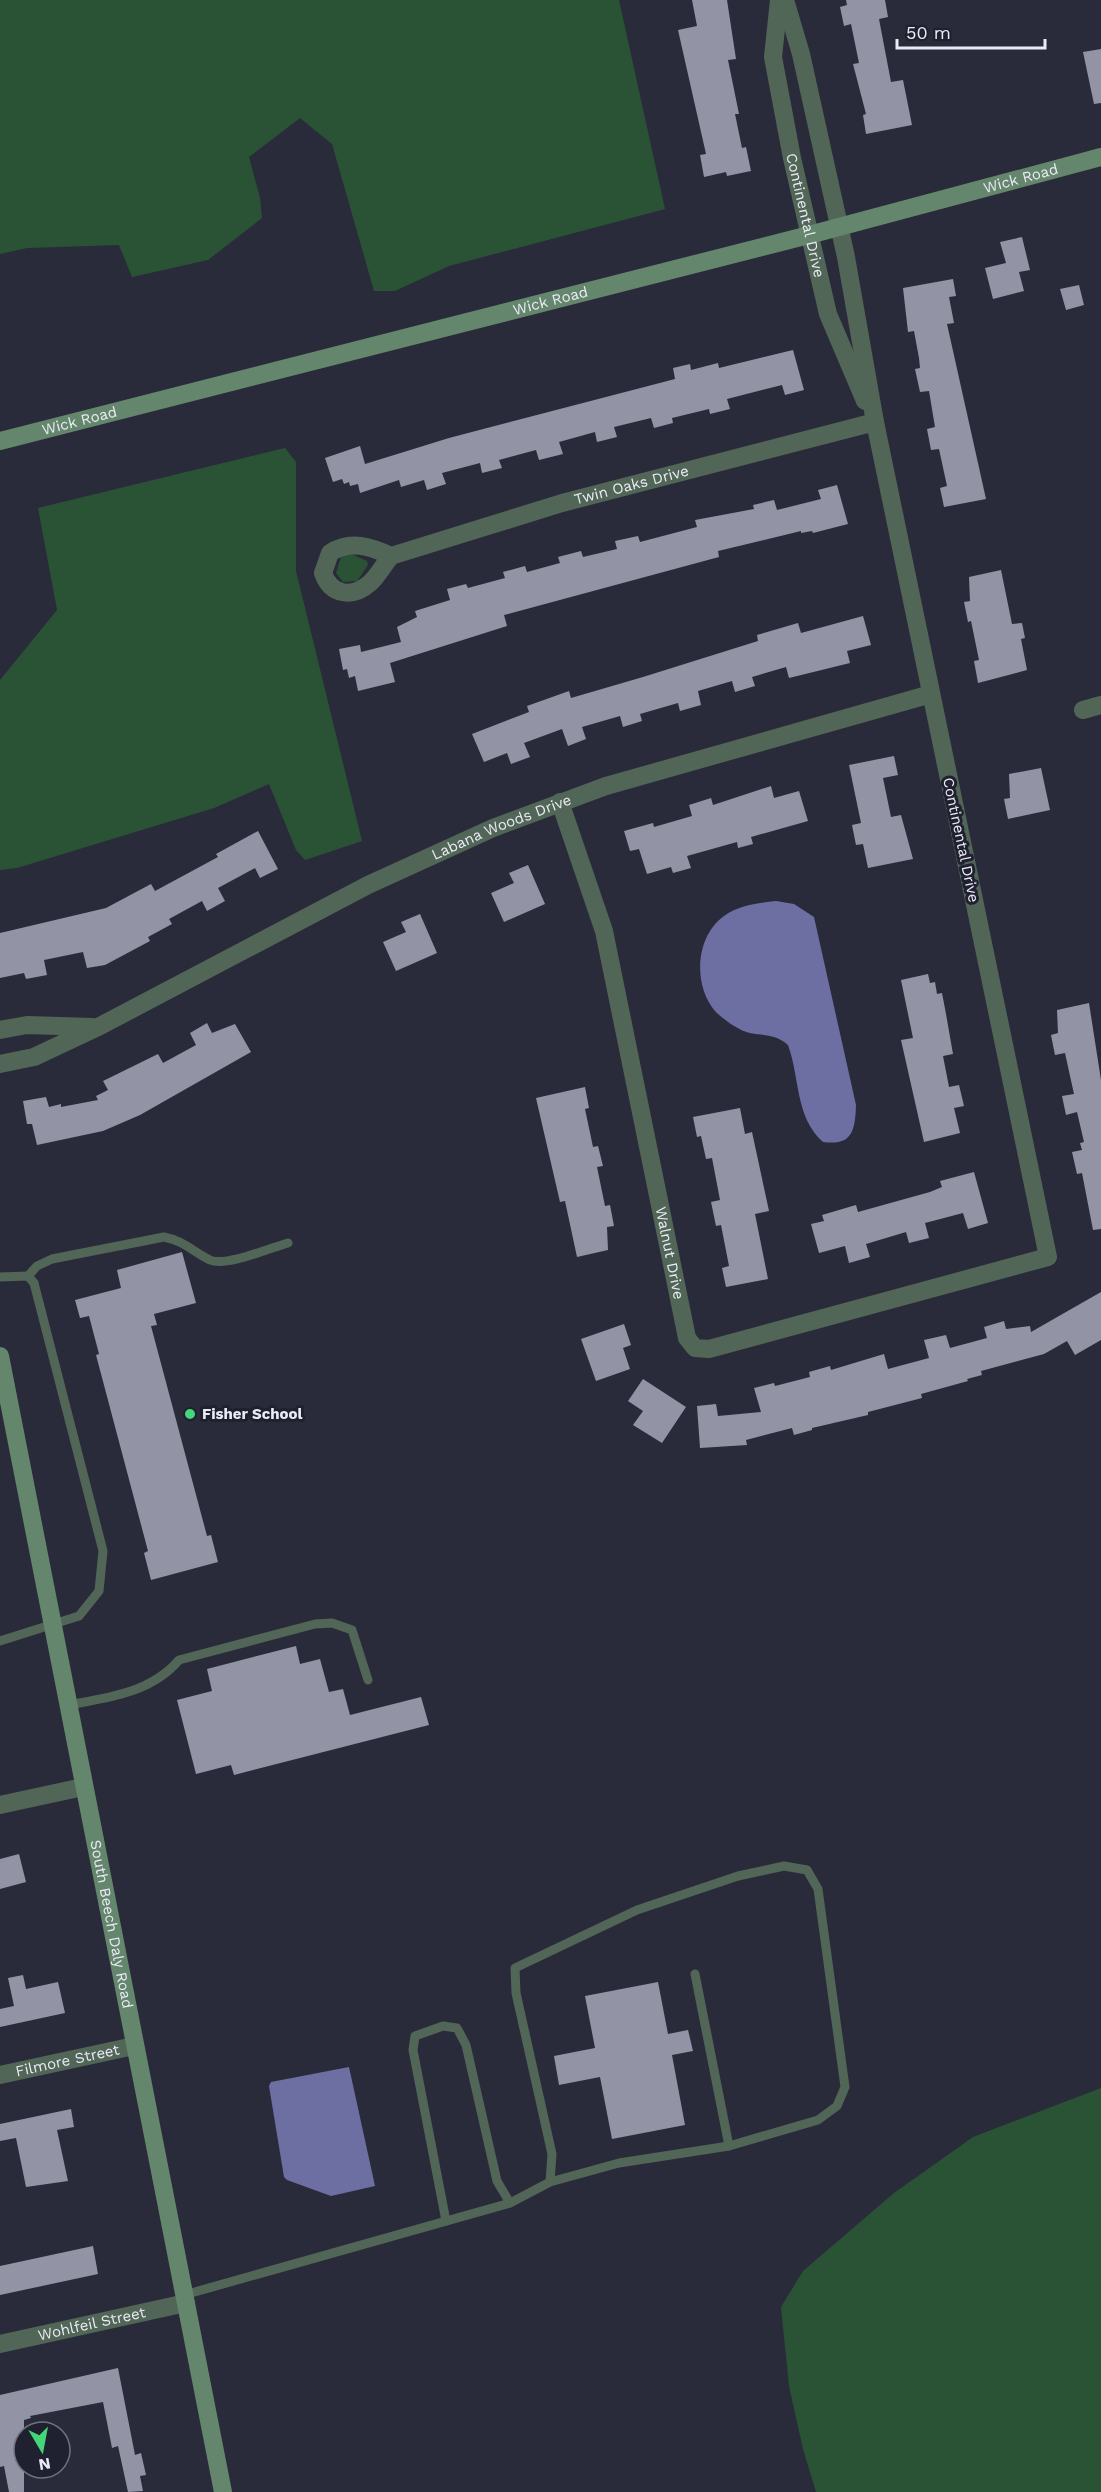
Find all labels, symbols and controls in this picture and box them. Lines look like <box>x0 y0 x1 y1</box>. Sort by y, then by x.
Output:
scale bar <box>897 12 1046 50</box>
text: 50 m <box>906 22 951 43</box>
street label: Continental Drive <box>782 151 828 279</box>
street label: Wick Road <box>981 160 1060 197</box>
street label: Wick Road <box>511 283 590 319</box>
street label: Wick Road <box>40 403 119 439</box>
street label: Twin Oaks Drive <box>572 462 691 508</box>
street label: Continental Drive <box>939 776 983 904</box>
street label: Labana Woods Drive <box>429 791 574 864</box>
street label: Walnut Drive <box>651 1205 688 1301</box>
place label: Fisher School <box>202 1405 302 1423</box>
marker: Fisher School <box>183 1407 197 1421</box>
street label: South Beech Daly Road <box>86 1838 137 2010</box>
street label: Filmore Street <box>14 2040 122 2080</box>
street label: Wohlfeil Street <box>36 2303 148 2344</box>
north arrow <box>12 2420 72 2480</box>
text: N <box>37 2454 52 2475</box>

